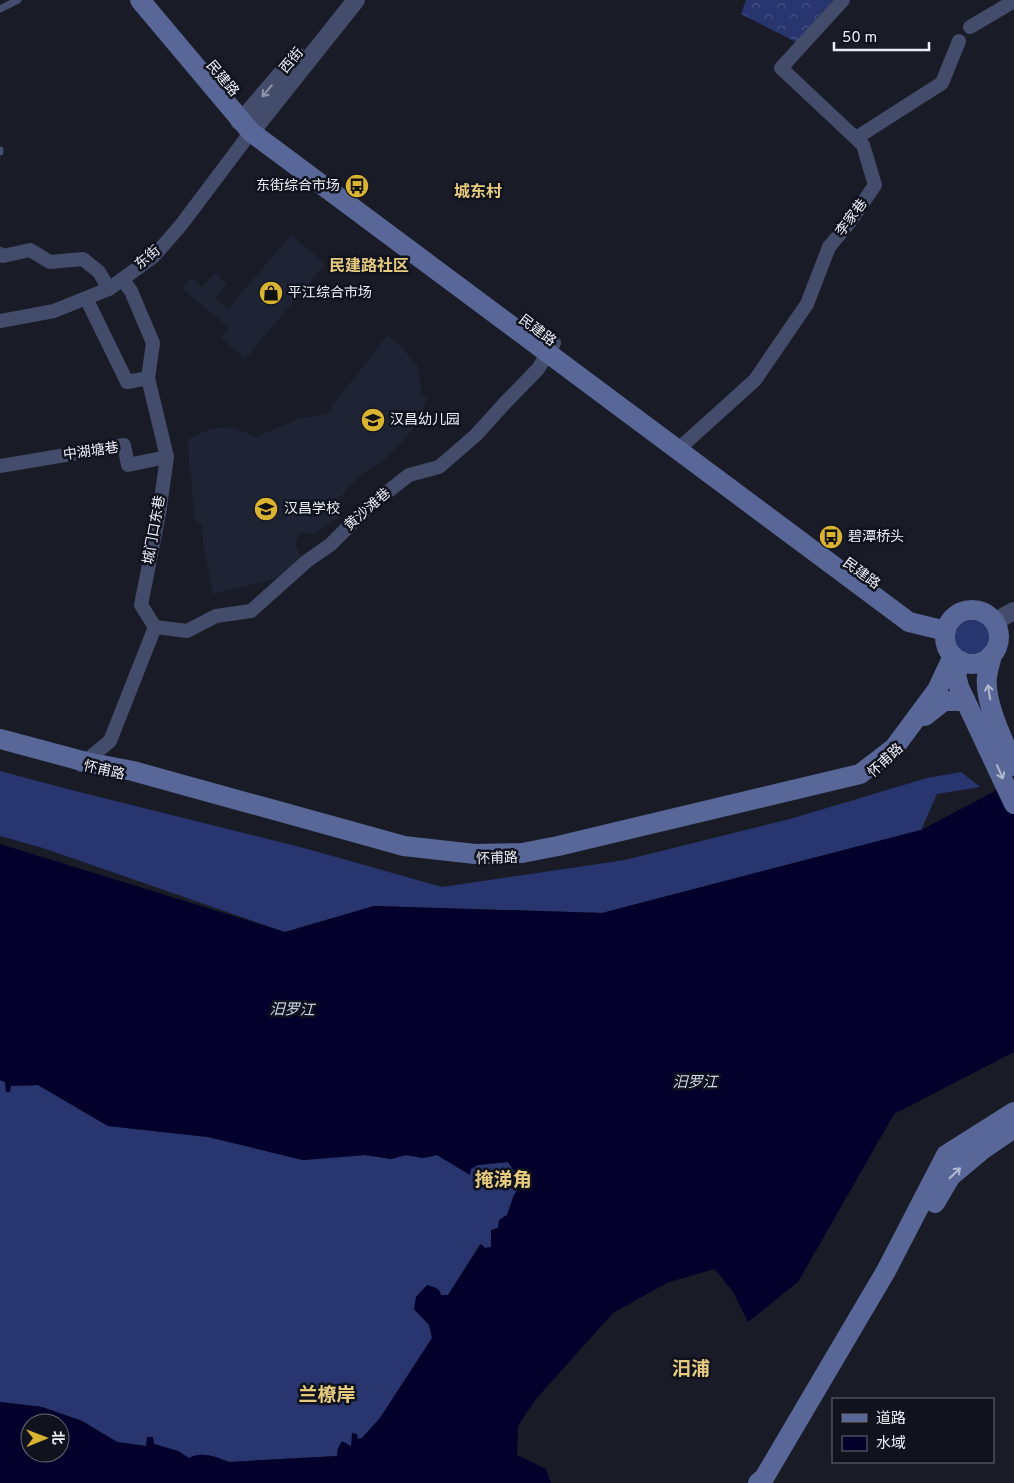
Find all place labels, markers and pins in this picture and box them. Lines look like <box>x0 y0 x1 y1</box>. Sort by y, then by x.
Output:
bus stop icon: 东街综合市场 <box>344 173 370 199</box>
place label: 东街综合市场 <box>256 178 340 195</box>
shop icon: 平江综合市场 <box>258 280 284 306</box>
place label: 平江综合市场 <box>288 285 372 302</box>
school or university icon: 汉昌幼儿园 <box>360 407 386 433</box>
place label: 汉昌幼儿园 <box>390 412 460 429</box>
school or university icon: 汉昌学校 <box>253 496 279 522</box>
place label: 汉昌学校 <box>284 500 340 518</box>
bus stop icon: 碧潭桥头 <box>818 524 844 550</box>
place label: 碧潭桥头 <box>848 529 904 546</box>

